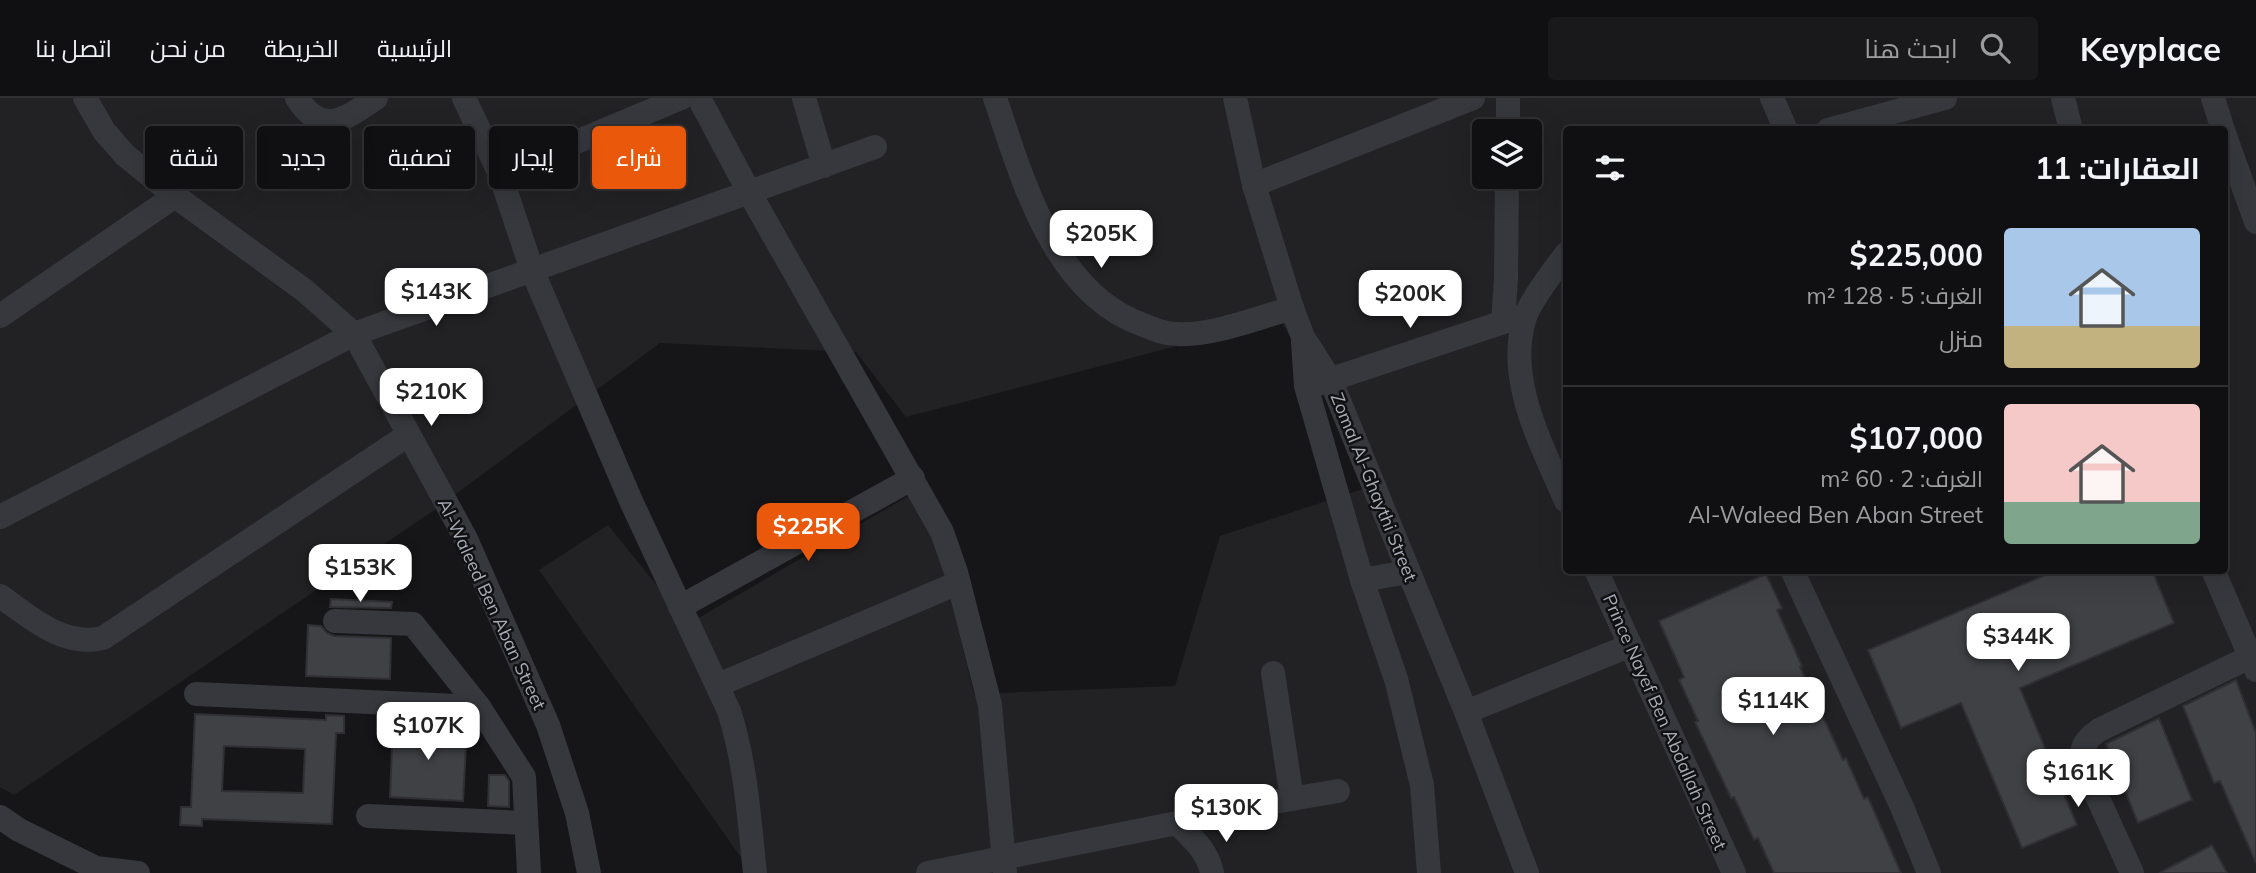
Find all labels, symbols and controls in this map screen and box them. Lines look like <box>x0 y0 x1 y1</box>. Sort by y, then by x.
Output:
search box <box>1548 17 2038 80</box>
text: Keyplace <box>2080 28 2221 69</box>
icon: search <box>1976 29 2014 67</box>
text: ابحث هنا <box>1864 32 1958 65</box>
text: اتصل بنا <box>35 33 112 63</box>
text: من نحن <box>150 33 226 63</box>
text: الخريطة <box>264 33 339 63</box>
text: الرئيسية <box>377 33 452 63</box>
map controls <box>1472 119 1542 189</box>
button: layers <box>1472 119 1542 189</box>
chip: شقة <box>145 126 243 189</box>
chip: جديد <box>257 126 350 189</box>
chip: تصفية <box>364 126 475 189</box>
chip: إيجار <box>489 126 578 189</box>
chip: شراء <box>592 126 686 189</box>
icon: filters <box>1591 149 1629 187</box>
text: العقارات: 11 <box>2035 149 2200 187</box>
pin: $205K <box>1052 211 1150 270</box>
text: $205K <box>1066 218 1136 247</box>
text: $225,000 <box>1850 236 1983 274</box>
icon: home <box>2060 256 2144 340</box>
pin: $143K <box>387 268 485 328</box>
pin: $200K <box>1361 271 1459 330</box>
text: $143K <box>401 276 471 305</box>
text: $200K <box>1375 278 1445 307</box>
text: الغرف: 5 · 128 m² <box>1806 281 1983 310</box>
text: منزل <box>1939 324 1983 353</box>
pin: $210K <box>382 368 480 428</box>
text: $210K <box>396 376 466 405</box>
street label: Zomal Al-Ghaythi Street <box>1326 389 1422 585</box>
text: $107,000 <box>1850 419 1983 457</box>
icon: home <box>2060 432 2144 516</box>
text: الغرف: 2 · 60 m² <box>1820 464 1983 493</box>
street label: Al-Waleed Ben Aban Street <box>433 495 551 713</box>
text: Al-Waleed Ben Aban Street <box>1688 500 1983 529</box>
pin: $225K <box>759 504 857 563</box>
text: $225K <box>773 511 843 540</box>
pin: $153K <box>311 545 409 604</box>
text: $153K <box>325 552 395 581</box>
street label: Prince Nayef Ben Abdallah Street <box>1598 591 1732 853</box>
pin: $344K <box>1969 614 2067 673</box>
text: $344K <box>1983 621 2053 650</box>
pin: $114K <box>1724 678 1822 737</box>
text: $114K <box>1738 685 1808 714</box>
pin: $107K <box>379 702 477 762</box>
text: $107K <box>393 710 463 739</box>
pin: $161K <box>2029 750 2127 809</box>
text: $161K <box>2043 757 2113 786</box>
pin: $130K <box>1177 784 1275 844</box>
text: $130K <box>1191 792 1261 821</box>

